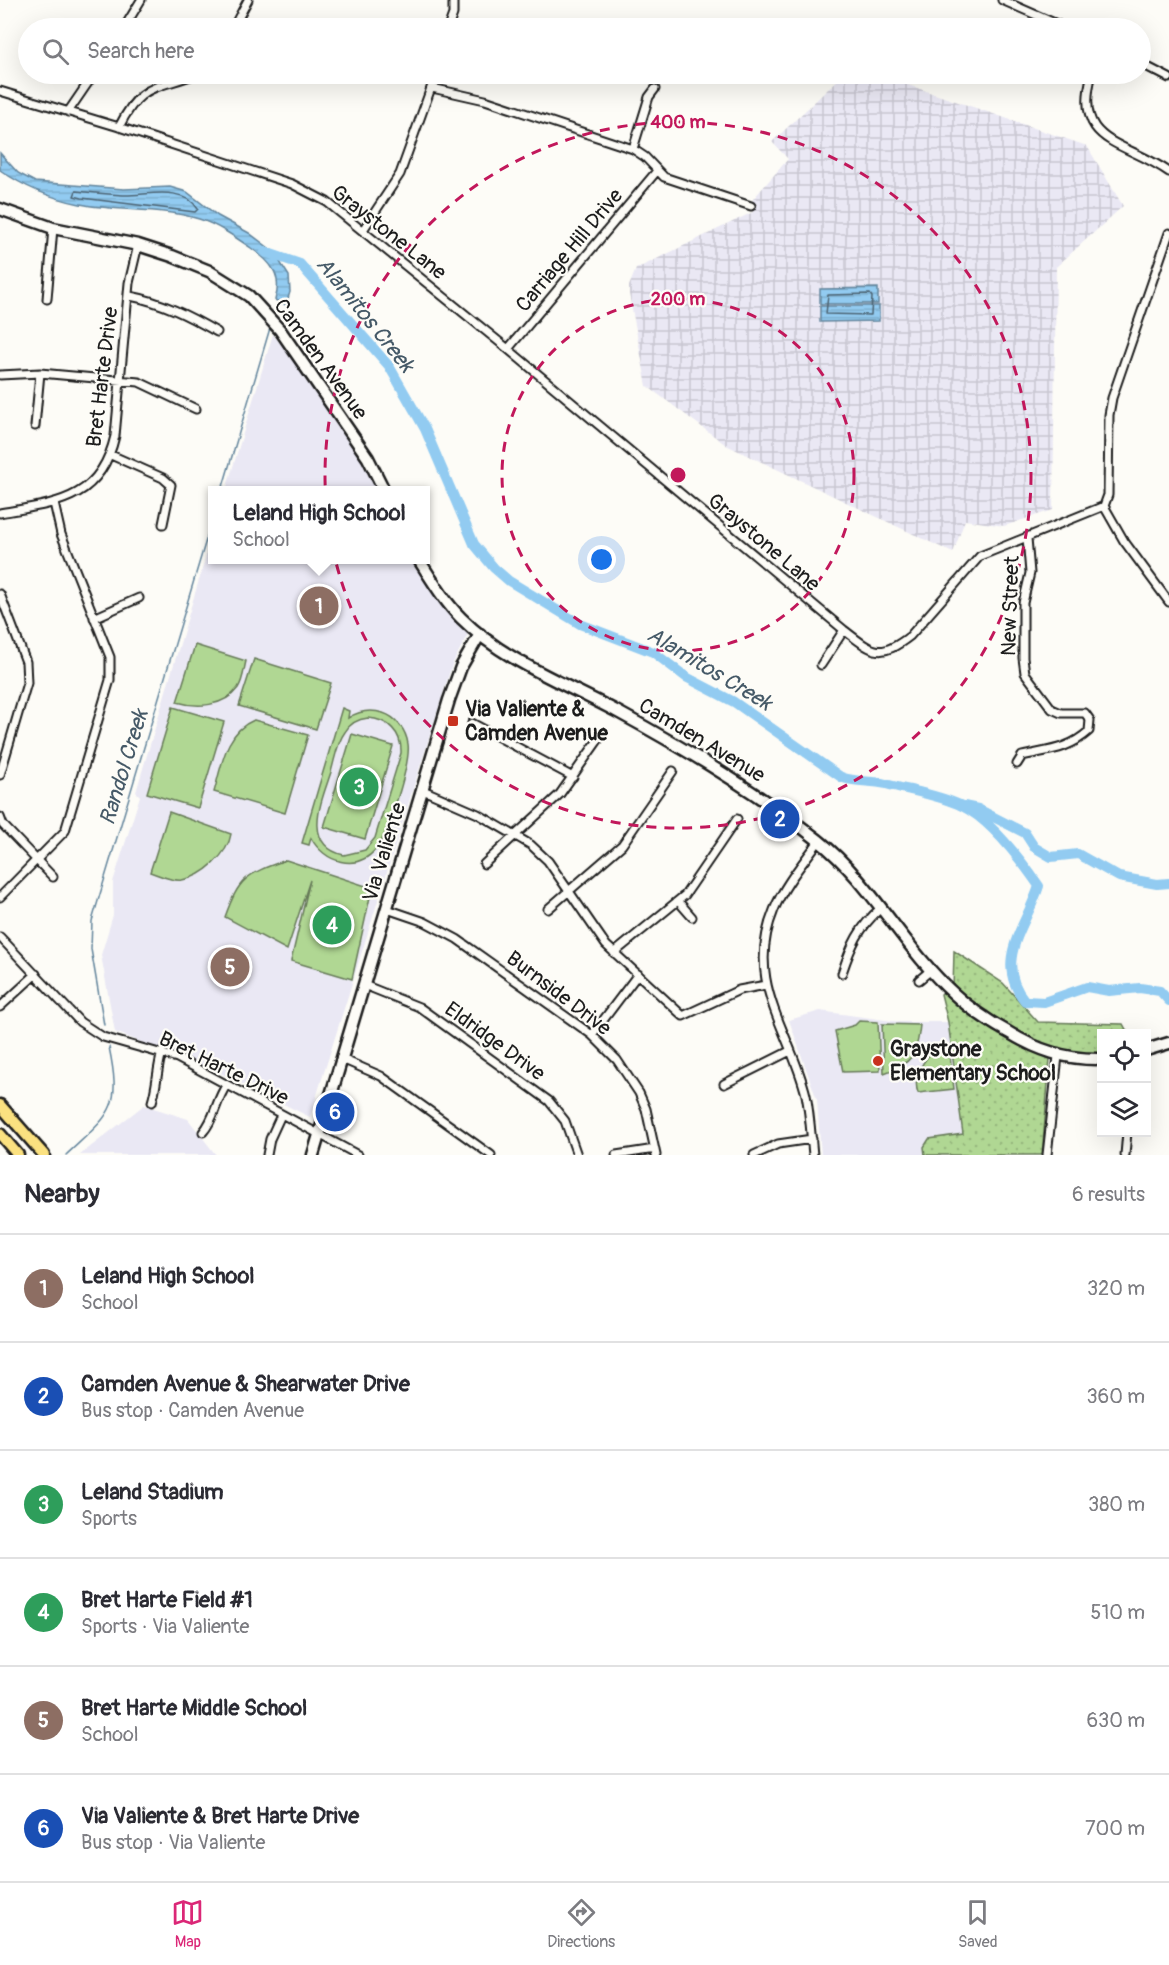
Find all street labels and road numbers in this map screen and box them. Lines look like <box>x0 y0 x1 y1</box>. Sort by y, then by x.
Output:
street label: Graystone Lane <box>326 179 452 286</box>
street label: Carriage Hill Drive <box>510 183 629 318</box>
street label: Camden Avenue <box>268 294 374 426</box>
street label: Bret Harte Drive <box>80 305 125 449</box>
street label: Graystone Lane <box>702 487 826 598</box>
street label: New Street <box>995 555 1026 657</box>
street label: Camden Avenue <box>634 692 770 789</box>
street label: Via Valiente <box>357 799 413 905</box>
street label: Burnside Drive <box>501 945 617 1042</box>
street label: Eldridge Drive <box>439 996 551 1087</box>
street label: Bret Harte Drive <box>154 1025 294 1112</box>

